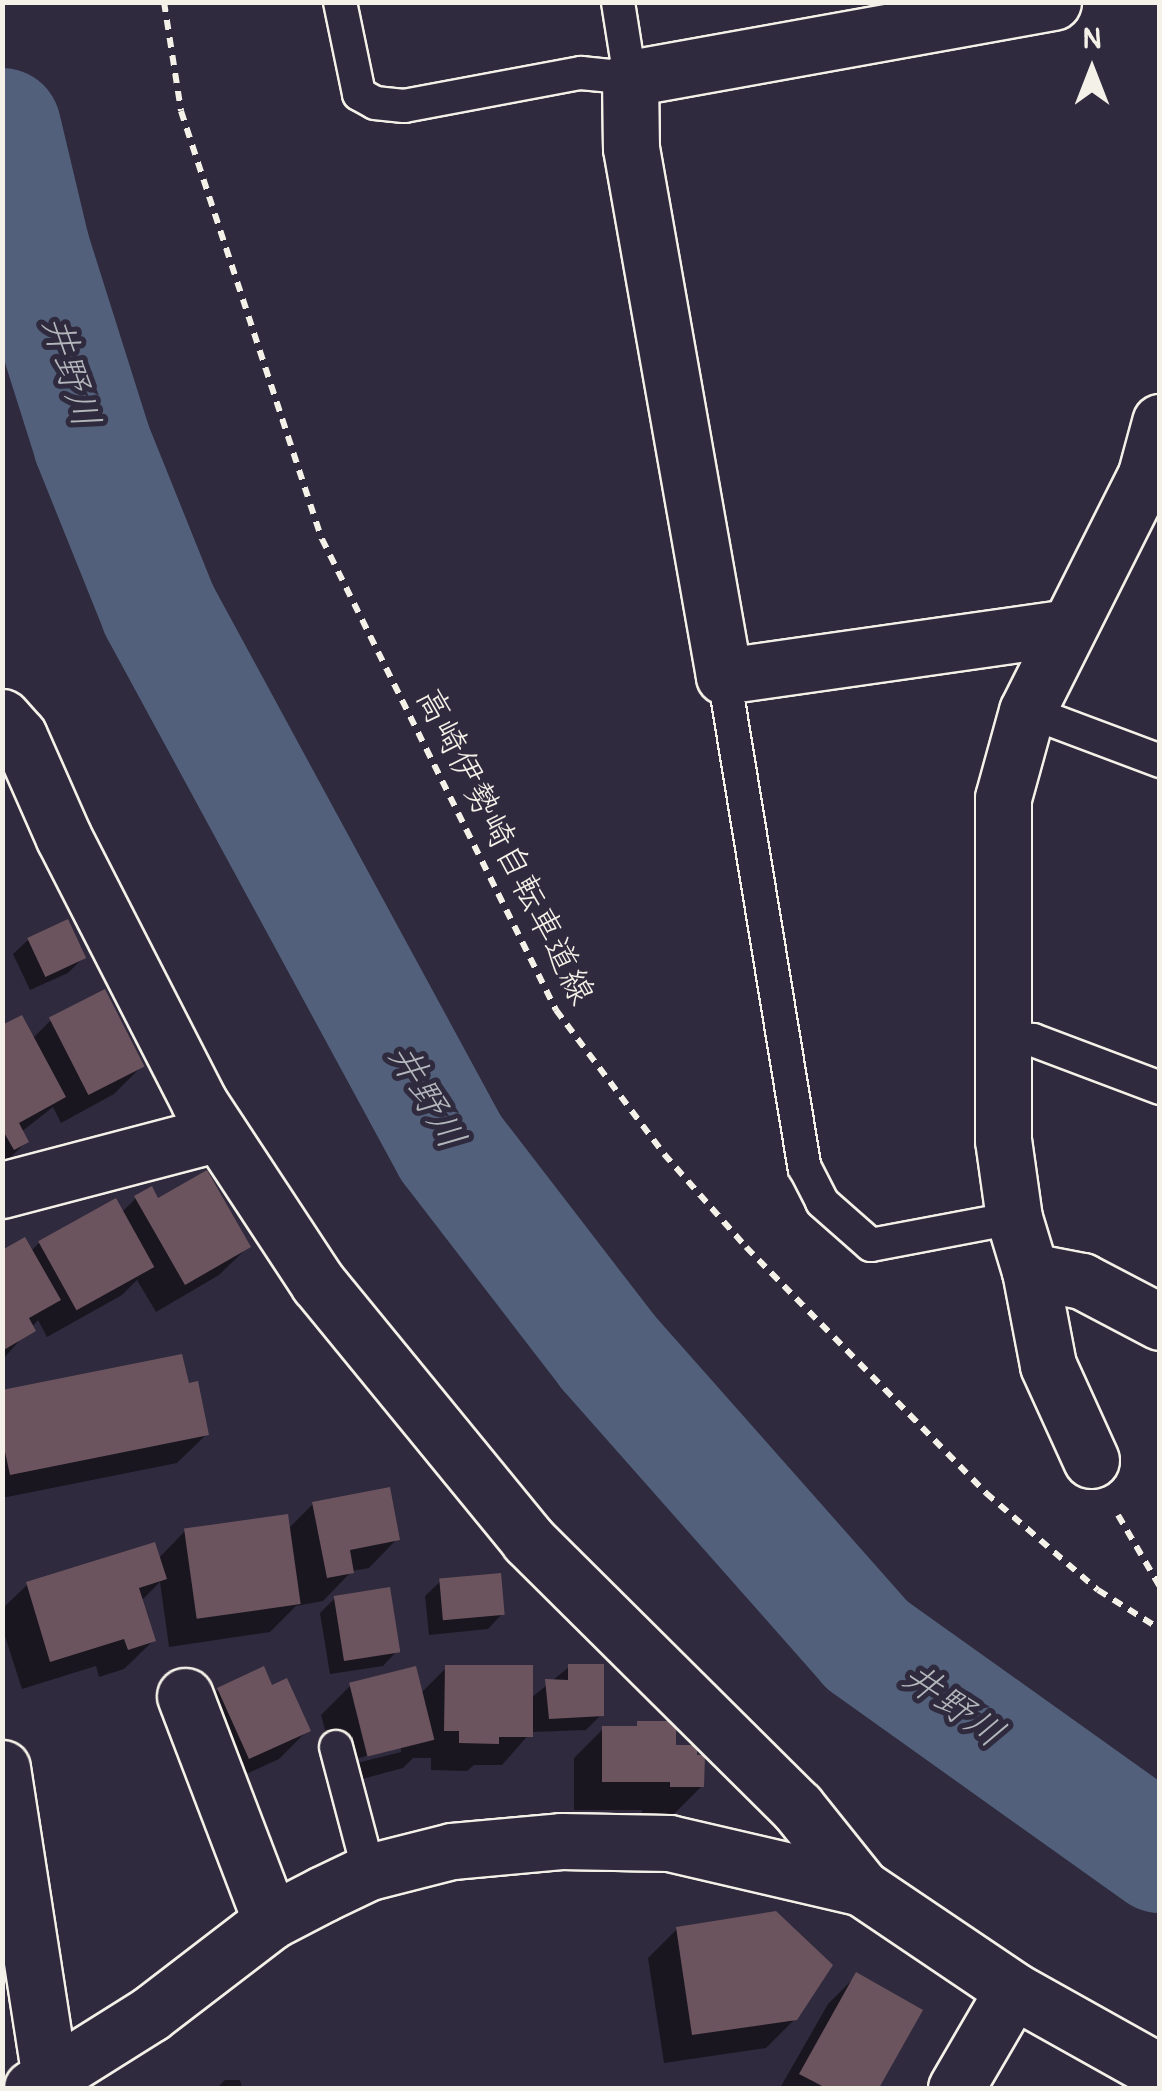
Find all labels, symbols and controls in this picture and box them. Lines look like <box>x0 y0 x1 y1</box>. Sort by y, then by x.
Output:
north arrow <box>1042 20 1142 120</box>
text: N <box>1083 22 1101 57</box>
water label: 井野川 <box>32 311 108 433</box>
street label: 高崎伊勢崎自転車道線 <box>407 681 603 1011</box>
water label: 井野川 <box>378 1036 474 1158</box>
water label: 井野川 <box>893 1654 1013 1758</box>

